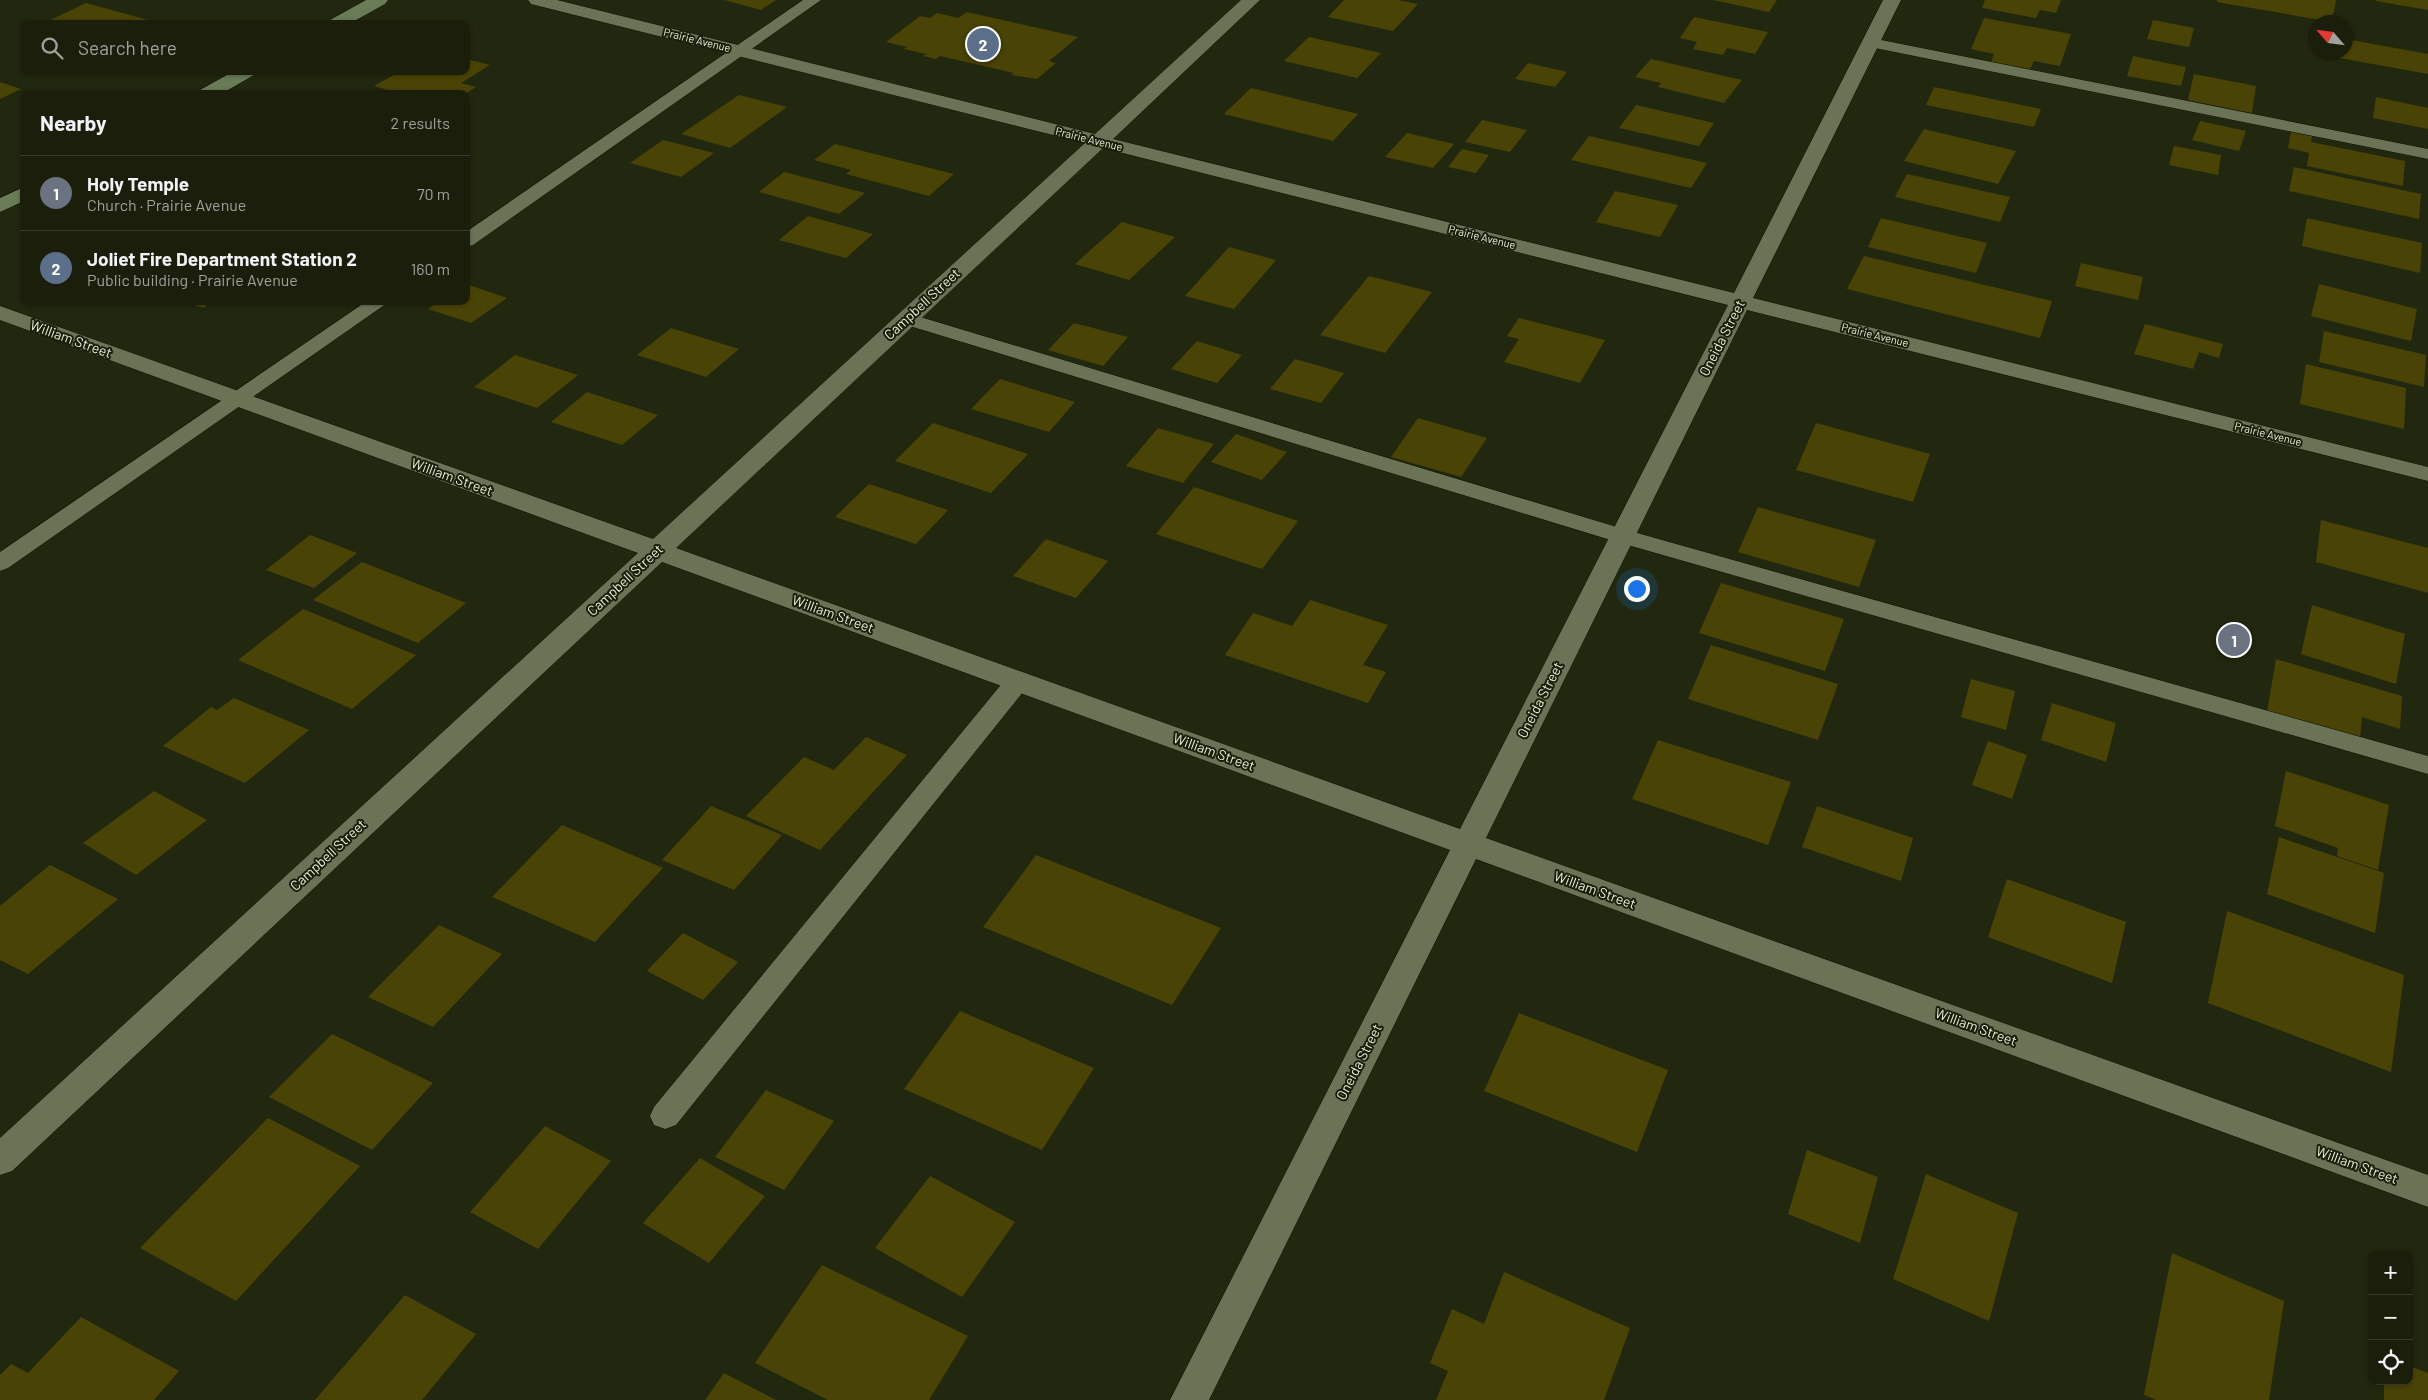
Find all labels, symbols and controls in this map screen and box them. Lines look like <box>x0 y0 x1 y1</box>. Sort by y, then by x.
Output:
north arrow <box>2308 15 2353 60</box>
search box <box>20 20 470 75</box>
street label: Prairie Avenue <box>662 25 732 54</box>
pin: 2 <box>967 25 999 63</box>
icon: search <box>38 34 66 62</box>
text: Search here <box>78 36 177 59</box>
text: Nearby <box>40 110 106 135</box>
text: 2 results <box>391 113 450 132</box>
street label: Prairie Avenue <box>1054 124 1124 153</box>
text: Holy Temple <box>87 172 189 195</box>
text: 1 <box>53 184 59 203</box>
text: 70 m <box>417 184 450 203</box>
text: Church · Prairie Avenue <box>87 195 246 214</box>
street label: Prairie Avenue <box>1447 222 1517 251</box>
text: Joliet Fire Department Station 2 <box>87 247 357 270</box>
text: 2 <box>52 259 60 278</box>
text: 160 m <box>411 259 450 278</box>
street label: Campbell Street <box>880 264 963 343</box>
text: Public building · Prairie Avenue <box>87 270 298 289</box>
street label: Oneida Street <box>1695 297 1748 379</box>
street label: William Street <box>28 316 114 361</box>
street label: Prairie Avenue <box>1840 320 1910 349</box>
street label: Prairie Avenue <box>2233 419 2303 448</box>
street label: William Street <box>409 454 495 499</box>
street label: Campbell Street <box>583 540 666 619</box>
your location <box>1624 576 1650 602</box>
street label: William Street <box>790 591 876 636</box>
pin: 1 <box>2218 621 2250 659</box>
street label: Oneida Street <box>1513 659 1566 741</box>
street label: William Street <box>1171 729 1257 774</box>
street label: Campbell Street <box>286 815 369 894</box>
street label: William Street <box>1552 867 1638 912</box>
street label: William Street <box>1933 1004 2019 1049</box>
street label: Oneida Street <box>1332 1021 1385 1103</box>
street label: William Street <box>2314 1142 2400 1187</box>
map controls <box>2368 1250 2413 1385</box>
button: + <box>2368 1250 2413 1295</box>
button: − <box>2368 1295 2413 1340</box>
button: locate <box>2368 1340 2413 1385</box>

